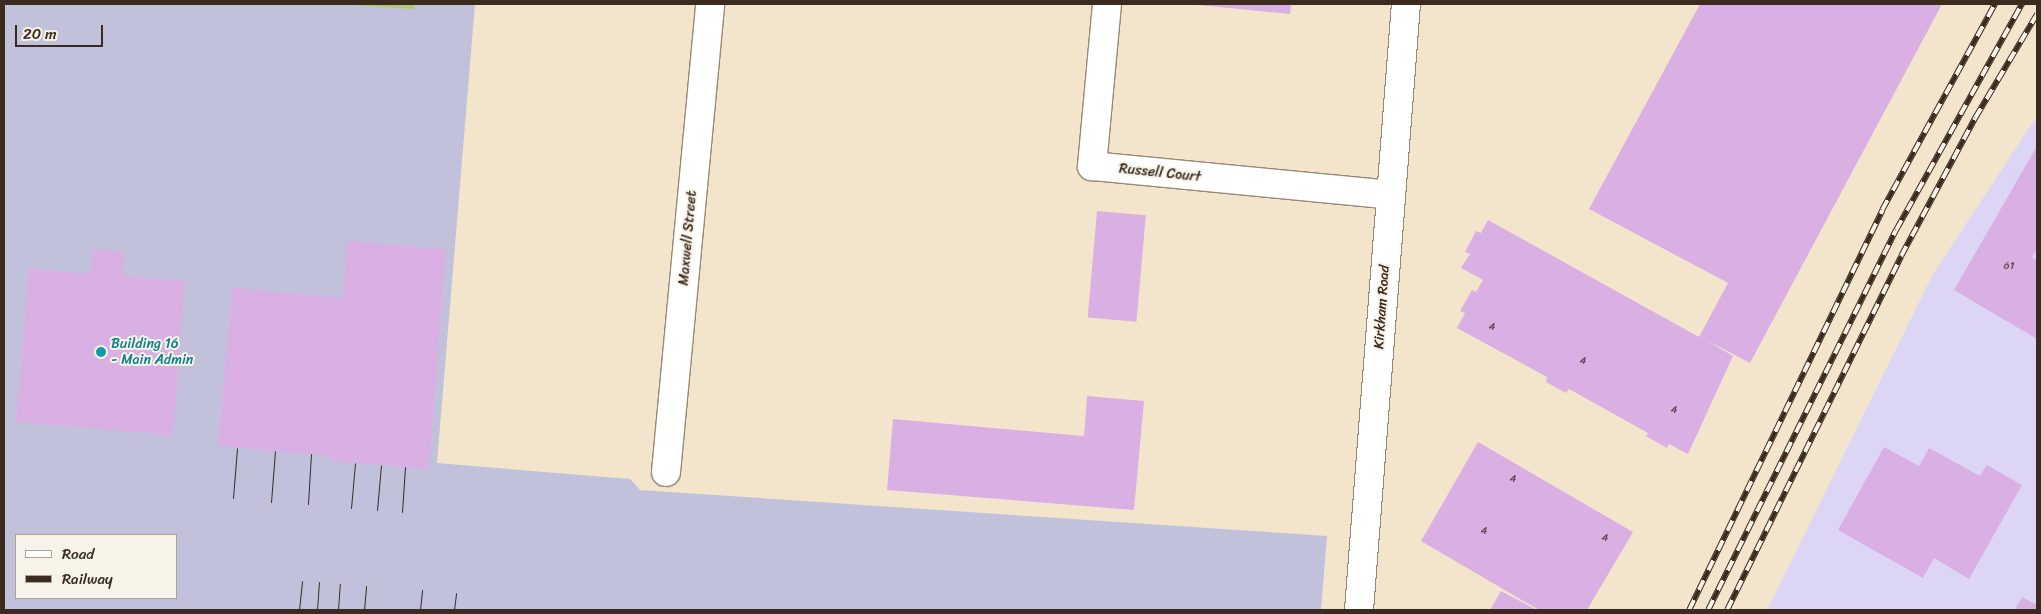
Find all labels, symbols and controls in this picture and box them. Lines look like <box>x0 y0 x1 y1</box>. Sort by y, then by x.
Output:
scale bar <box>18 15 105 47</box>
text: 20 m <box>23 21 57 47</box>
street label: Russell Court <box>1118 160 1202 186</box>
street label: Maxwell Street <box>676 190 700 286</box>
house number: 61 <box>2004 259 2014 273</box>
street label: Kirkham Road <box>1371 264 1393 350</box>
house number: 4 <box>1489 320 1495 334</box>
place label: Building 16 - Main Admin <box>111 336 193 368</box>
marker: Building 16 - Main Admin <box>95 346 107 358</box>
house number: 4 <box>1580 354 1586 368</box>
house number: 4 <box>1671 403 1677 417</box>
house number: 4 <box>1510 472 1516 486</box>
house number: 4 <box>1481 524 1487 538</box>
house number: 4 <box>1602 531 1608 545</box>
legend <box>15 534 178 599</box>
text: Road <box>62 541 94 567</box>
text: Railway <box>62 566 113 592</box>

